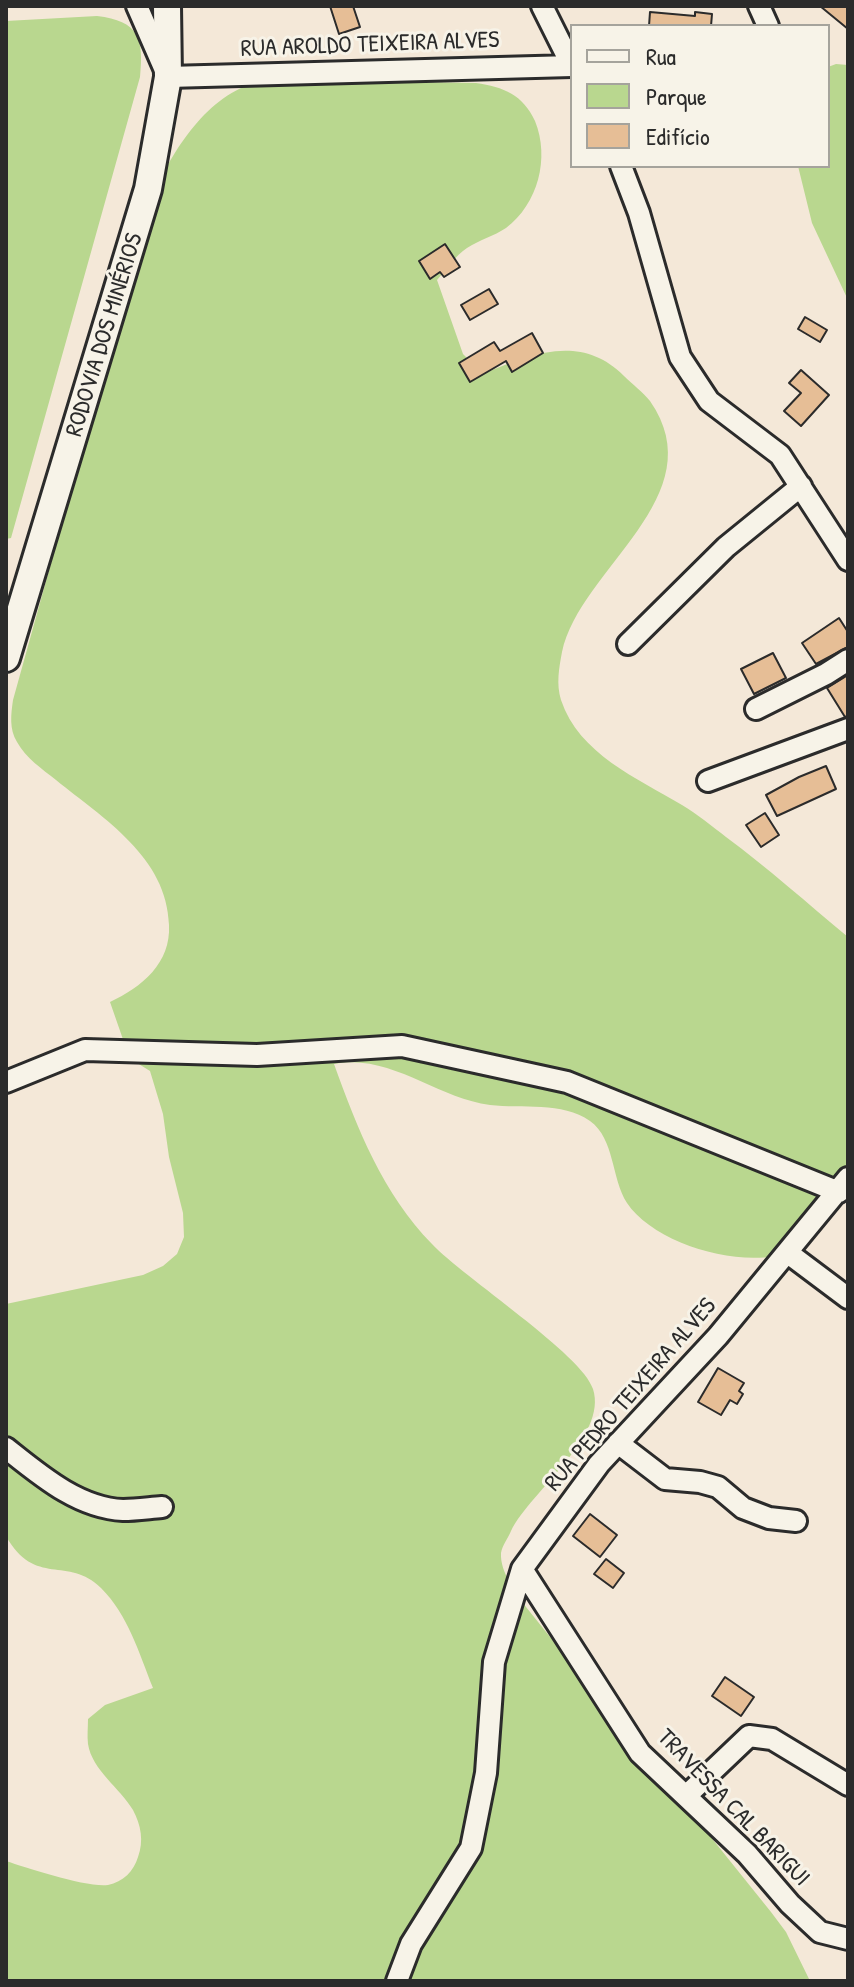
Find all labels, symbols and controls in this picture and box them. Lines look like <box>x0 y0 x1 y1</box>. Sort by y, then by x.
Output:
legend <box>570 24 830 168</box>
street label: RUA AROLDO TEIXEIRA ALVES <box>240 26 500 64</box>
text: Rua <box>646 40 676 72</box>
text: Parque <box>646 80 706 112</box>
text: Edifício <box>646 120 710 152</box>
street label: RODOVIA DOS MINÉRIOS <box>60 230 150 440</box>
street label: RUA PEDRO TEIXEIRA ALVES <box>539 1292 723 1498</box>
street label: TRAVESSA CAL BARIGUI <box>651 1723 815 1893</box>

